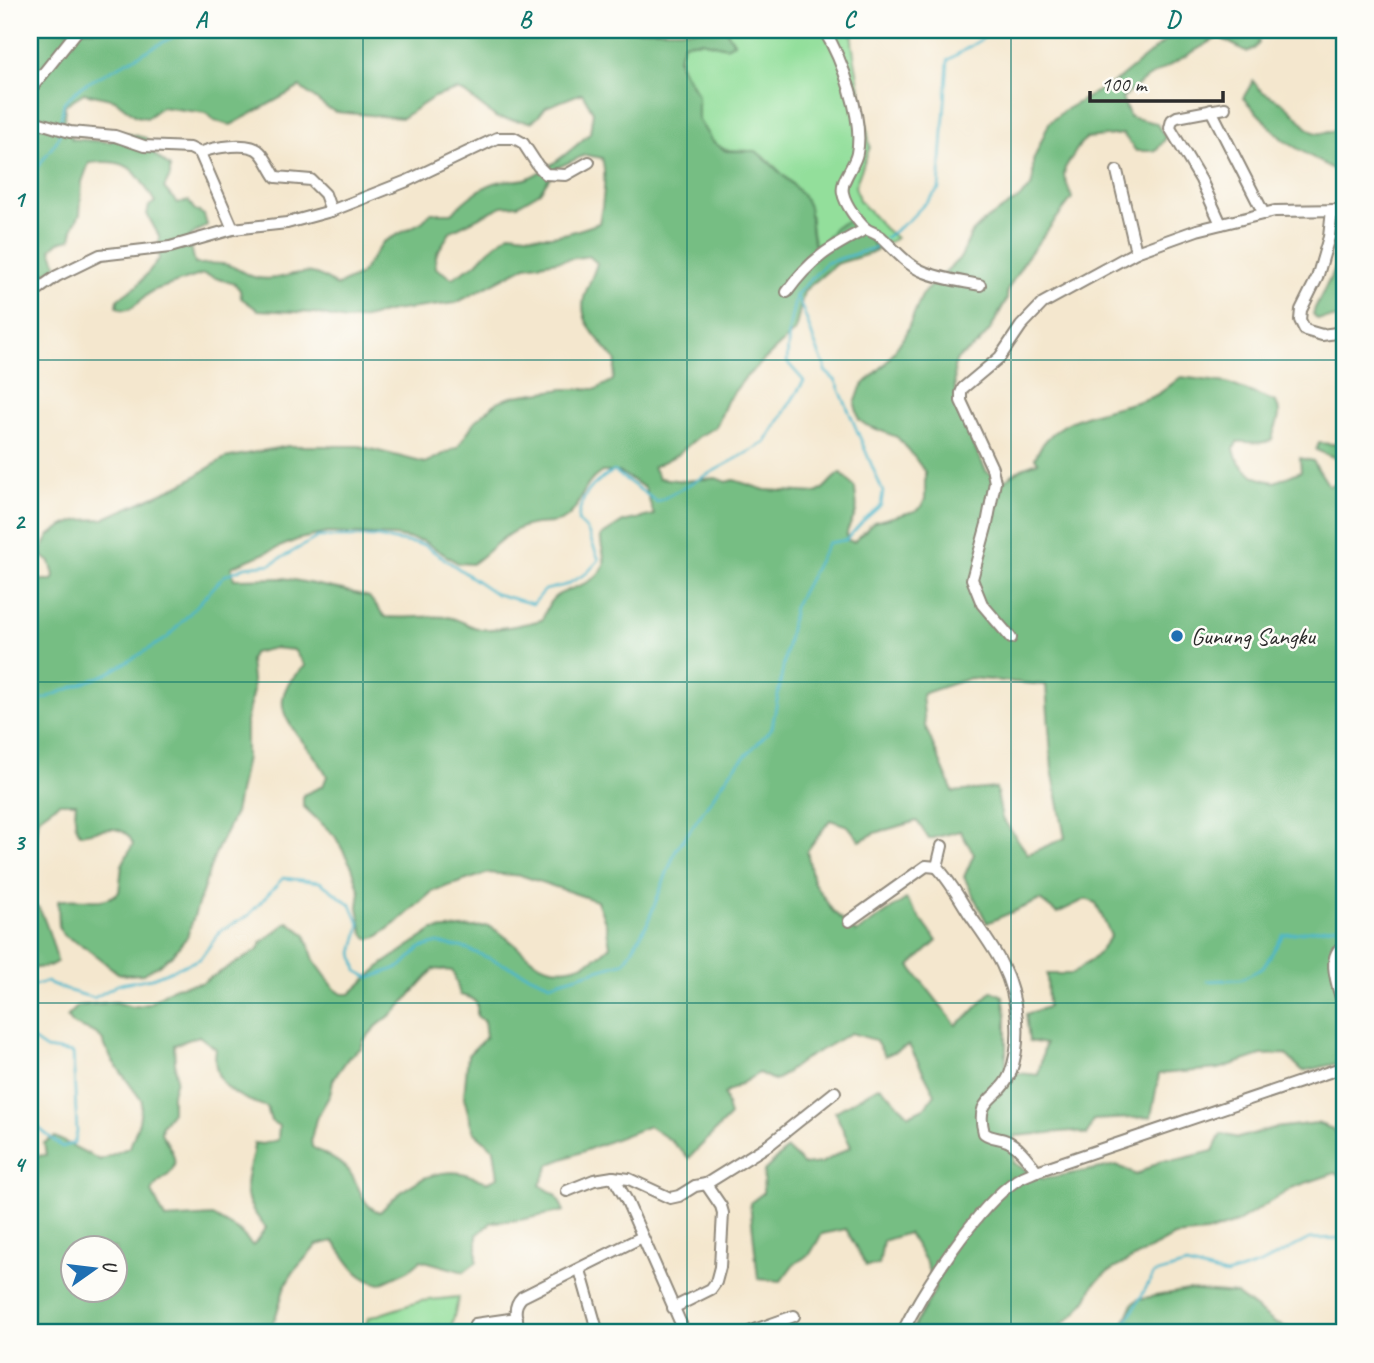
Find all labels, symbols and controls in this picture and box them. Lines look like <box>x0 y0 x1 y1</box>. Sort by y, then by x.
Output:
text: A <box>195 5 209 34</box>
text: B <box>519 5 533 34</box>
text: C <box>844 5 858 34</box>
text: D <box>1166 5 1182 34</box>
scale bar <box>1090 60 1224 104</box>
text: 100 m <box>1101 71 1148 97</box>
text: 1 <box>14 185 27 214</box>
text: 2 <box>14 507 27 536</box>
place label: Gunung Sangku <box>1191 621 1317 651</box>
marker: Gunung Sangku <box>1169 628 1185 644</box>
text: 3 <box>14 828 27 857</box>
text: 4 <box>14 1150 27 1179</box>
north arrow <box>60 1234 130 1304</box>
text: U <box>97 1258 123 1276</box>

